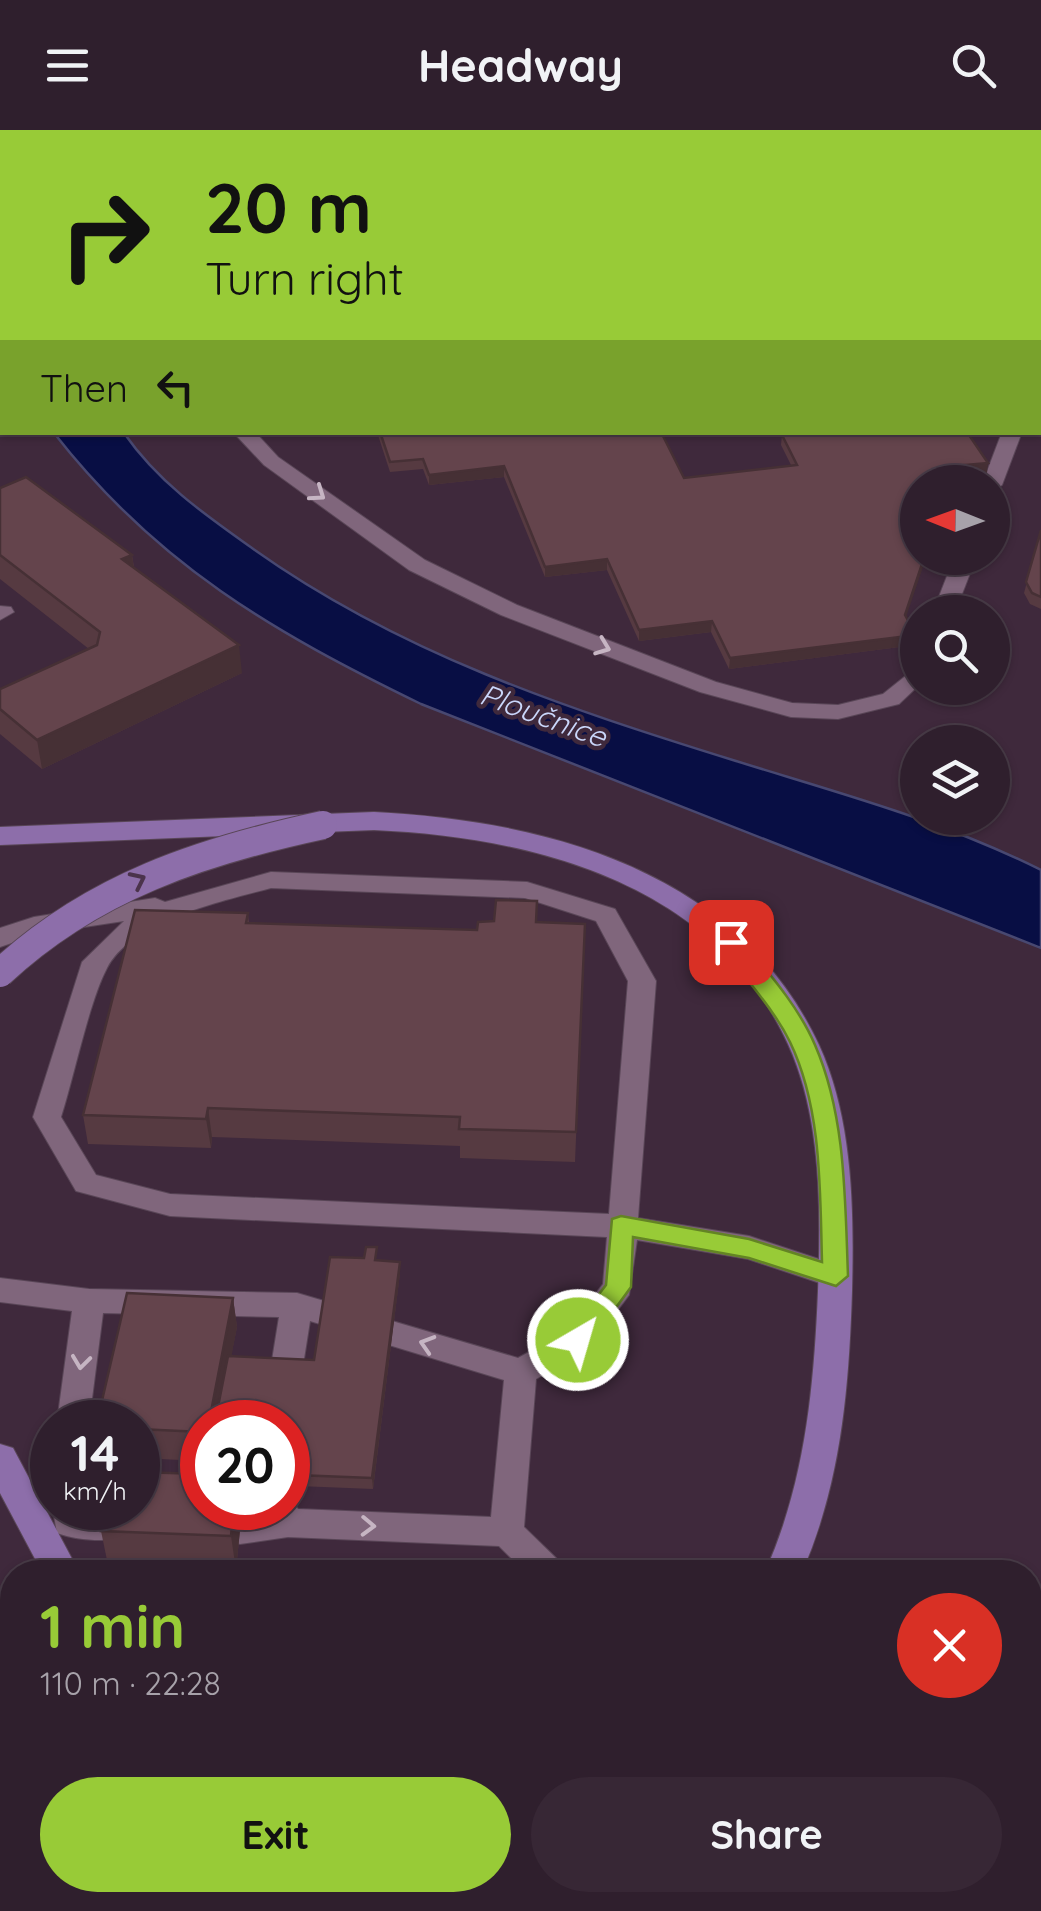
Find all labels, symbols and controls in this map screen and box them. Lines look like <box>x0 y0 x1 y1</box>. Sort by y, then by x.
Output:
text: Headway <box>418 37 623 93</box>
icon: menu <box>40 38 95 93</box>
icon: search <box>946 38 1001 93</box>
text: 20 m <box>205 163 372 251</box>
icon: right <box>40 170 170 300</box>
text: Turn right <box>205 250 404 306</box>
icon: left <box>148 360 203 415</box>
text: Then <box>40 364 128 412</box>
north arrow <box>900 465 1010 575</box>
map controls <box>900 465 1010 835</box>
one-way arrow <box>307 483 325 500</box>
button: search <box>900 595 1010 705</box>
one-way arrow <box>593 635 611 655</box>
water label: Ploučnice <box>475 675 613 756</box>
button: layers <box>900 725 1010 835</box>
one-way arrow <box>128 872 146 892</box>
pin <box>689 900 774 985</box>
icon: arrive <box>704 915 759 970</box>
position arrow <box>526 1288 630 1392</box>
one-way arrow <box>420 1335 437 1356</box>
one-way arrow <box>71 1354 92 1370</box>
speed limit sign: 20 <box>180 1400 310 1530</box>
text: 14 <box>71 1421 119 1484</box>
text: km/h <box>63 1475 127 1506</box>
one-way arrow <box>360 1516 376 1537</box>
text: 1 min <box>40 1588 185 1663</box>
button: close <box>897 1593 1002 1698</box>
text: 110 m · 22:28 <box>40 1663 221 1703</box>
button: Exit <box>40 1777 511 1892</box>
button: Share <box>531 1777 1002 1892</box>

